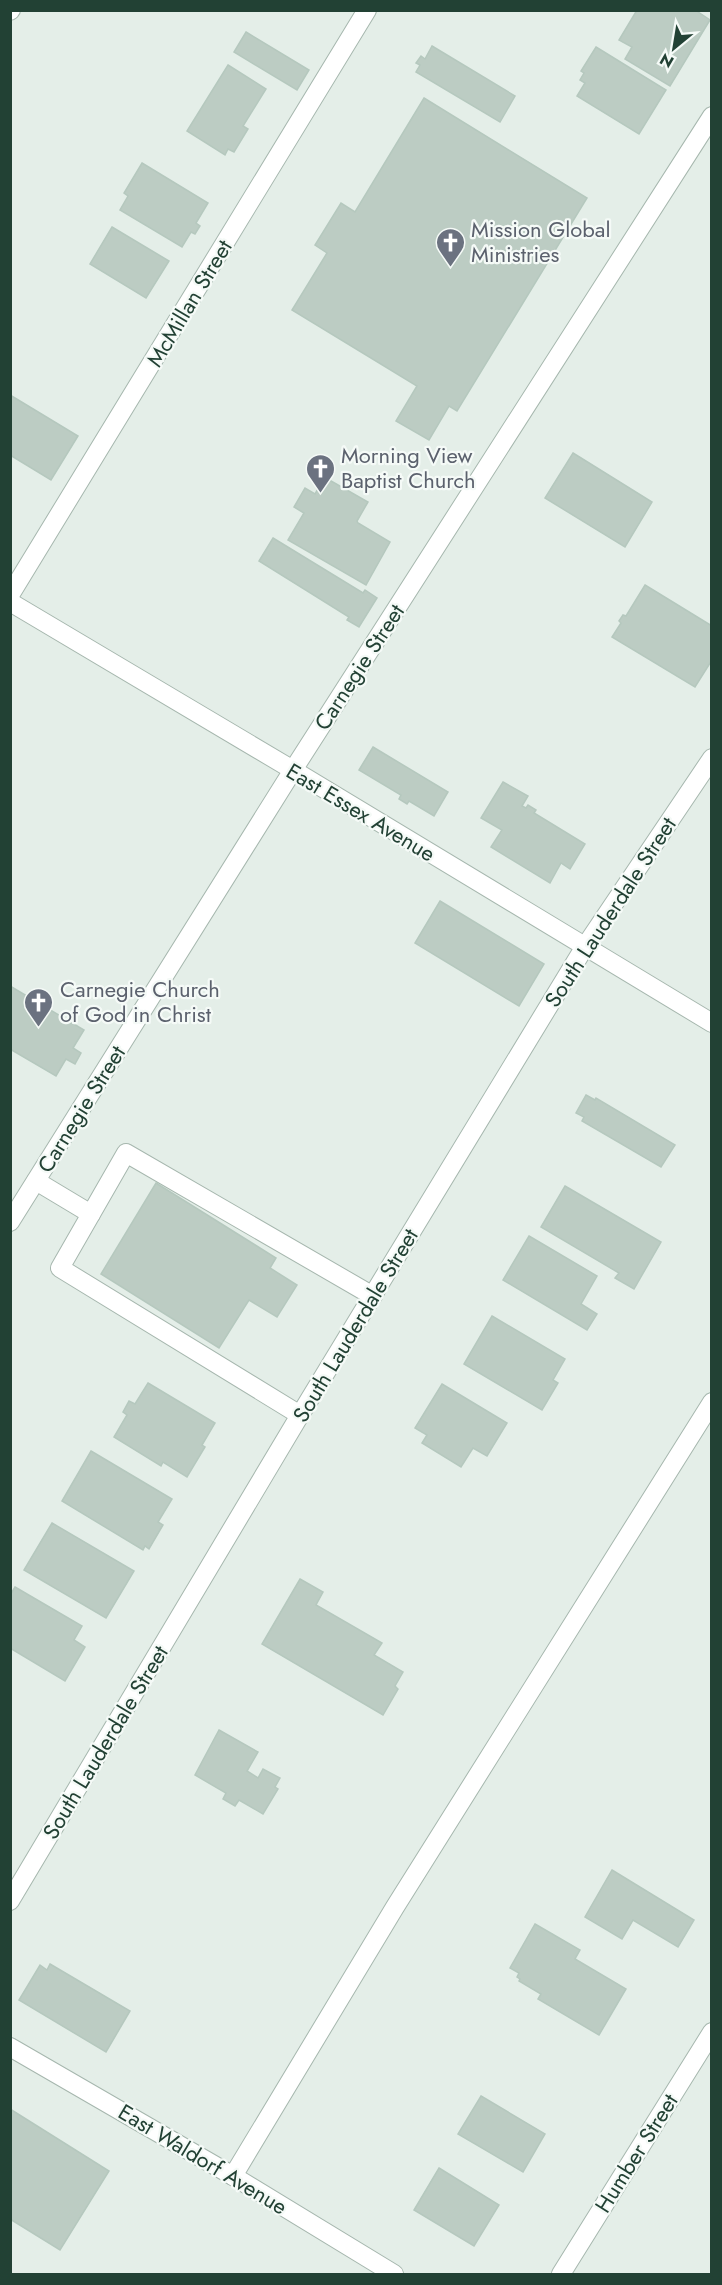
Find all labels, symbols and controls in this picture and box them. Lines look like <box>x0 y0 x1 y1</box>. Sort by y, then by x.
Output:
north arrow <box>644 18 704 78</box>
text: N <box>655 47 678 74</box>
place label: Mission Global Ministries <box>471 213 610 270</box>
church icon: Mission Global Ministries <box>434 226 466 268</box>
street label: McMillan Street <box>138 233 240 373</box>
place label: Morning View Baptist Church <box>341 439 476 496</box>
church icon: Morning View Baptist Church <box>304 452 336 494</box>
street label: Carnegie Street <box>306 597 412 736</box>
street label: East Essex Avenue <box>280 755 442 869</box>
street label: South Lauderdale Street <box>536 810 684 1013</box>
place label: Carnegie Church of God in Christ <box>60 973 220 1030</box>
church icon: Carnegie Church of God in Christ <box>23 986 55 1028</box>
street label: Carnegie Street <box>29 1039 133 1179</box>
street label: South Lauderdale Street <box>284 1221 426 1428</box>
street label: South Lauderdale Street <box>34 1638 176 1845</box>
street label: Humber Street <box>587 2087 686 2219</box>
street label: East Waldorf Avenue <box>112 2096 294 2222</box>

